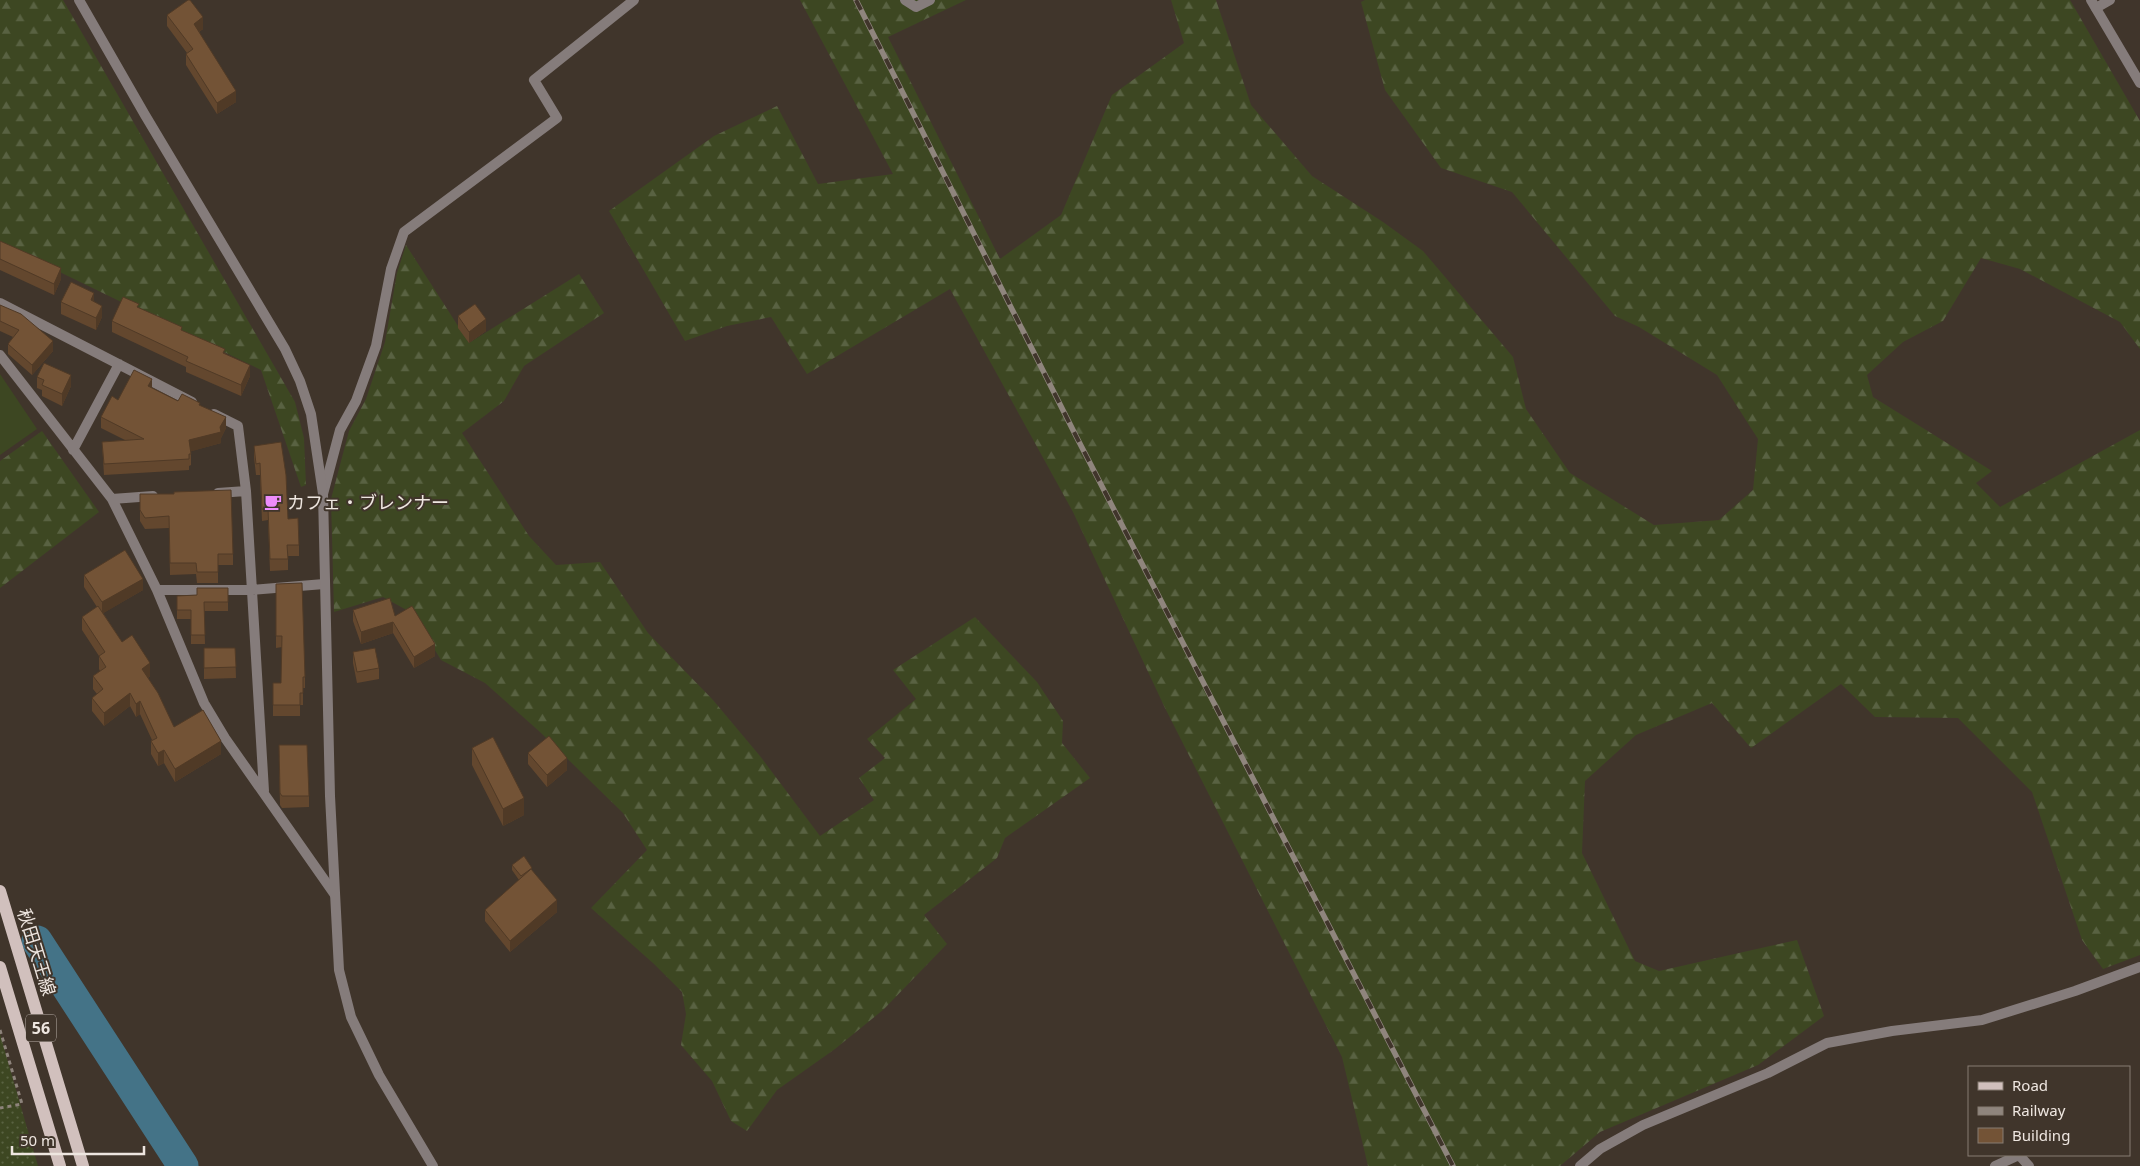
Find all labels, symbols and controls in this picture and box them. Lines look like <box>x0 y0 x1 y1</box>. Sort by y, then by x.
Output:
place label: カフェ・ブレンナー <box>287 490 449 514</box>
cafe icon: カフェ・ブレンナー <box>263 492 283 512</box>
street label: 秋田天王線 <box>12 905 62 999</box>
road number: 56 <box>26 1014 56 1042</box>
legend <box>1968 1066 2130 1156</box>
text: Road <box>2012 1075 2048 1095</box>
text: Railway <box>2012 1100 2066 1120</box>
scale bar <box>12 1124 145 1156</box>
text: Building <box>2012 1125 2070 1145</box>
text: 50 m <box>20 1130 55 1150</box>

